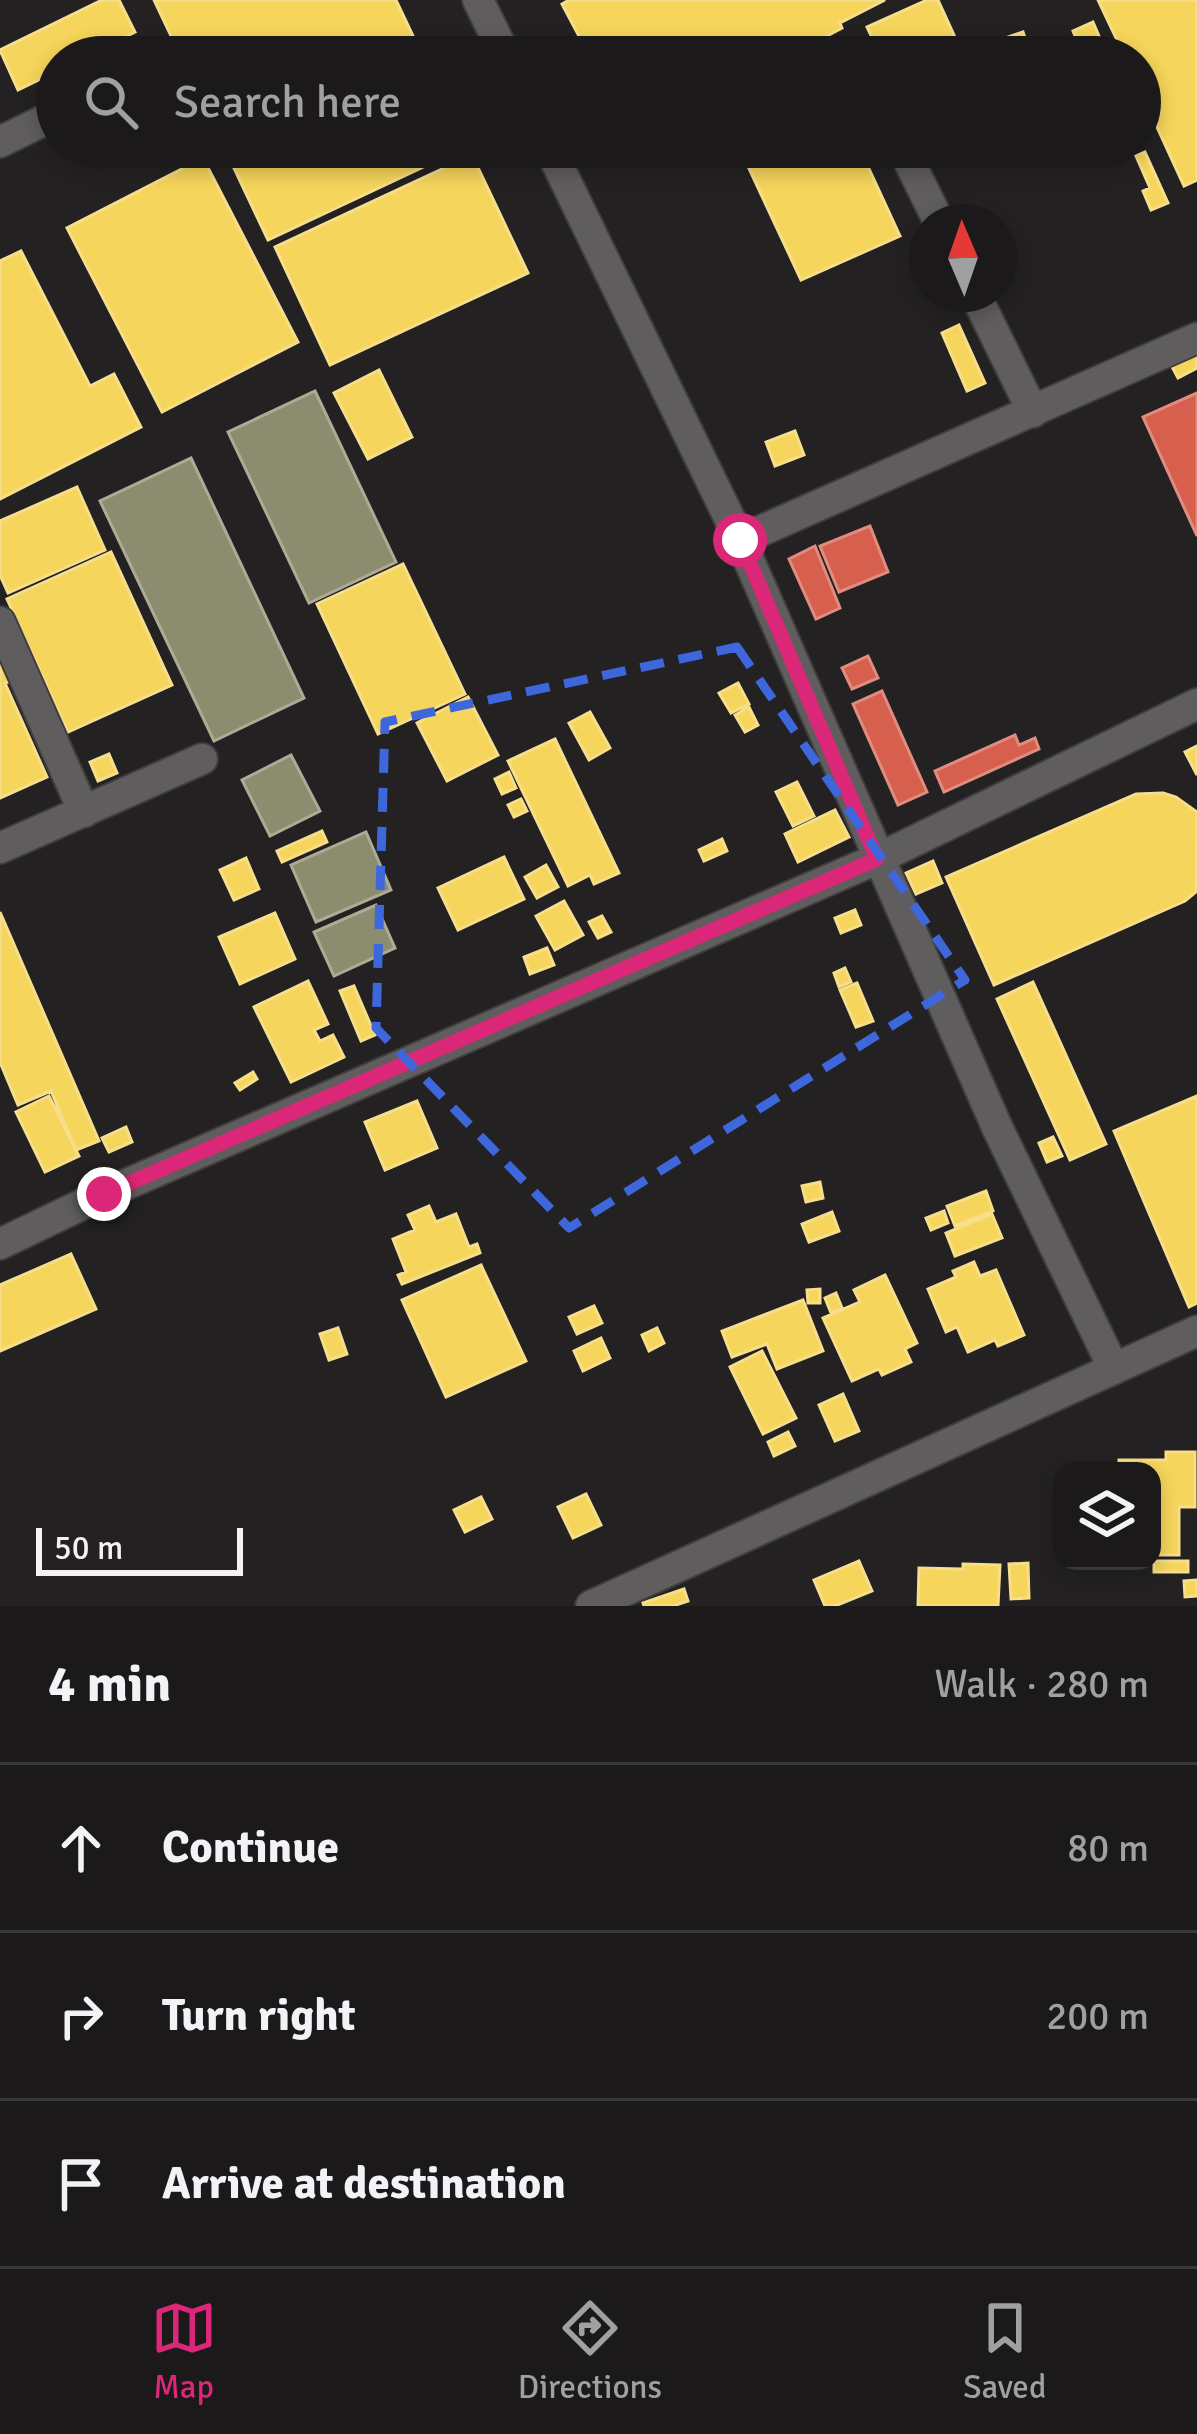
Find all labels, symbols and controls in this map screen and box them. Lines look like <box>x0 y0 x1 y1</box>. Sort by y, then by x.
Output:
search box <box>36 36 1161 168</box>
icon: search <box>78 69 144 135</box>
text: Search here <box>174 75 401 130</box>
north arrow <box>909 204 1017 312</box>
route start <box>713 513 767 567</box>
route end <box>77 1167 131 1221</box>
map controls <box>1053 1462 1161 1570</box>
button: layers <box>1053 1462 1161 1570</box>
scale bar <box>36 1522 243 1575</box>
text: 50 m <box>54 1528 123 1569</box>
text: 4 min <box>48 1653 171 1716</box>
text: Walk · 280 m <box>935 1660 1149 1708</box>
icon: ahead <box>48 1815 114 1881</box>
text: Continue <box>162 1820 339 1875</box>
text: 80 m <box>1067 1824 1149 1872</box>
icon: right <box>48 1983 114 2049</box>
text: Turn right <box>162 1988 356 2043</box>
text: 200 m <box>1046 1992 1149 2040</box>
icon: arrive <box>48 2151 114 2217</box>
text: Arrive at destination <box>162 2156 566 2211</box>
tab: Map <box>151 2295 217 2408</box>
tab: Directions <box>518 2295 662 2408</box>
tab: Saved <box>963 2295 1046 2408</box>

